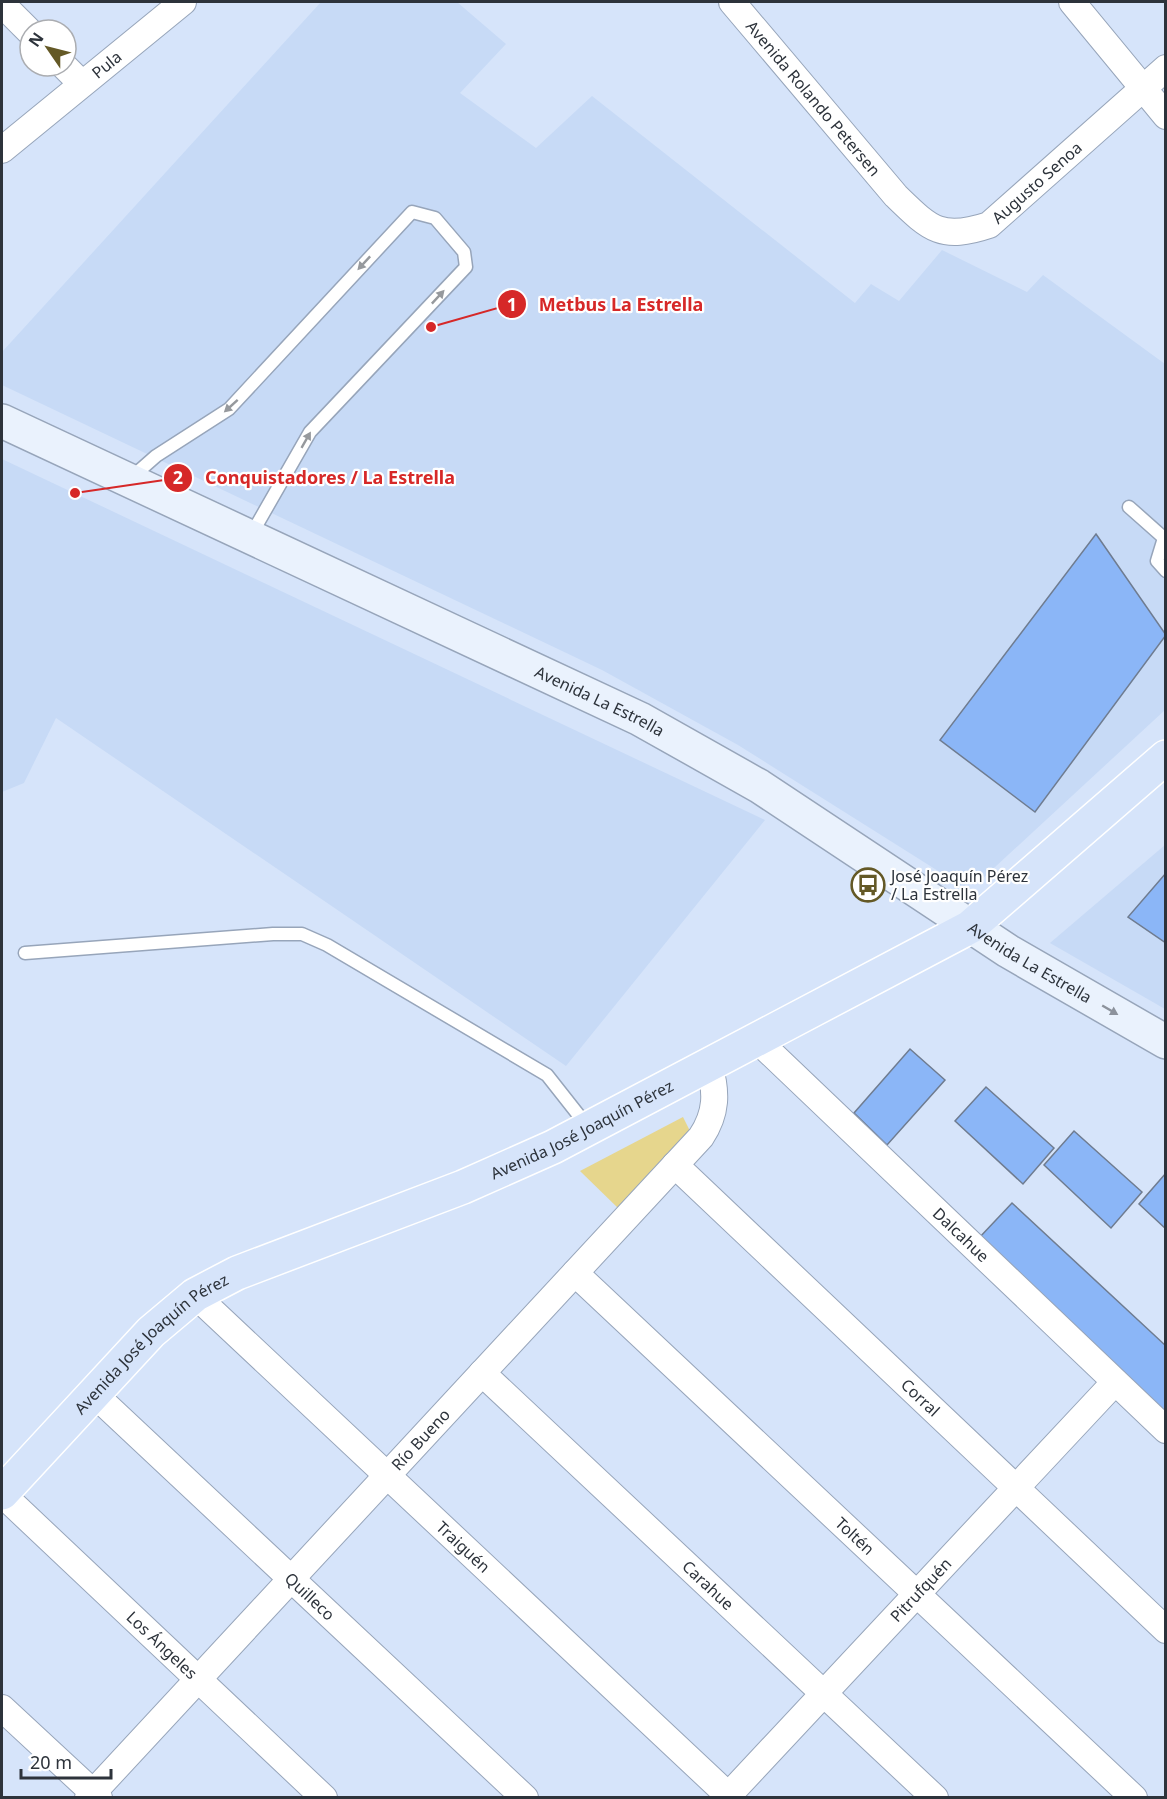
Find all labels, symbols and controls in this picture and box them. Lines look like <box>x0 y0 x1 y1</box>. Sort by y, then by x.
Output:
street label: Avenida Rolando Petersen <box>741 16 886 181</box>
north arrow <box>18 18 78 78</box>
text: N <box>23 28 48 51</box>
street label: Pula <box>87 46 126 83</box>
street label: Augusto Senoa <box>987 137 1087 228</box>
one-way arrow <box>357 256 371 271</box>
callout: Metbus La Estrella <box>497 286 716 322</box>
one-way arrow <box>431 289 445 304</box>
text: 1 <box>507 292 517 316</box>
text: Metbus La Estrella <box>539 292 703 316</box>
one-way arrow <box>224 399 239 412</box>
one-way arrow <box>301 431 311 448</box>
callout: Conquistadores / La Estrella <box>163 460 467 496</box>
text: 2 <box>173 465 183 489</box>
text: Conquistadores / La Estrella <box>205 465 455 489</box>
street label: Avenida La Estrella <box>531 661 668 741</box>
place label: José Joaquín Pérez / La Estrella <box>889 865 1028 905</box>
bus stop icon: José Joaquín Pérez / La Estrella <box>850 867 886 903</box>
street label: Avenida La Estrella <box>964 916 1096 1008</box>
one-way arrow <box>1102 1005 1118 1016</box>
street label: Avenida José Joaquín Pérez <box>487 1075 677 1184</box>
street label: Dalcahue <box>928 1202 994 1267</box>
street label: Avenida José Joaquín Pérez <box>69 1269 232 1419</box>
street label: Corral <box>896 1374 945 1421</box>
street label: Río Bueno <box>386 1404 455 1475</box>
street label: Toltén <box>830 1512 879 1560</box>
street label: Traiguén <box>432 1516 495 1577</box>
street label: Pitrufquén <box>885 1553 956 1627</box>
street label: Carahue <box>678 1555 739 1615</box>
street label: Quilleco <box>280 1567 340 1625</box>
street label: Los Ángeles <box>122 1606 202 1684</box>
scale bar <box>21 1742 111 1780</box>
text: 20 m <box>30 1750 72 1774</box>

